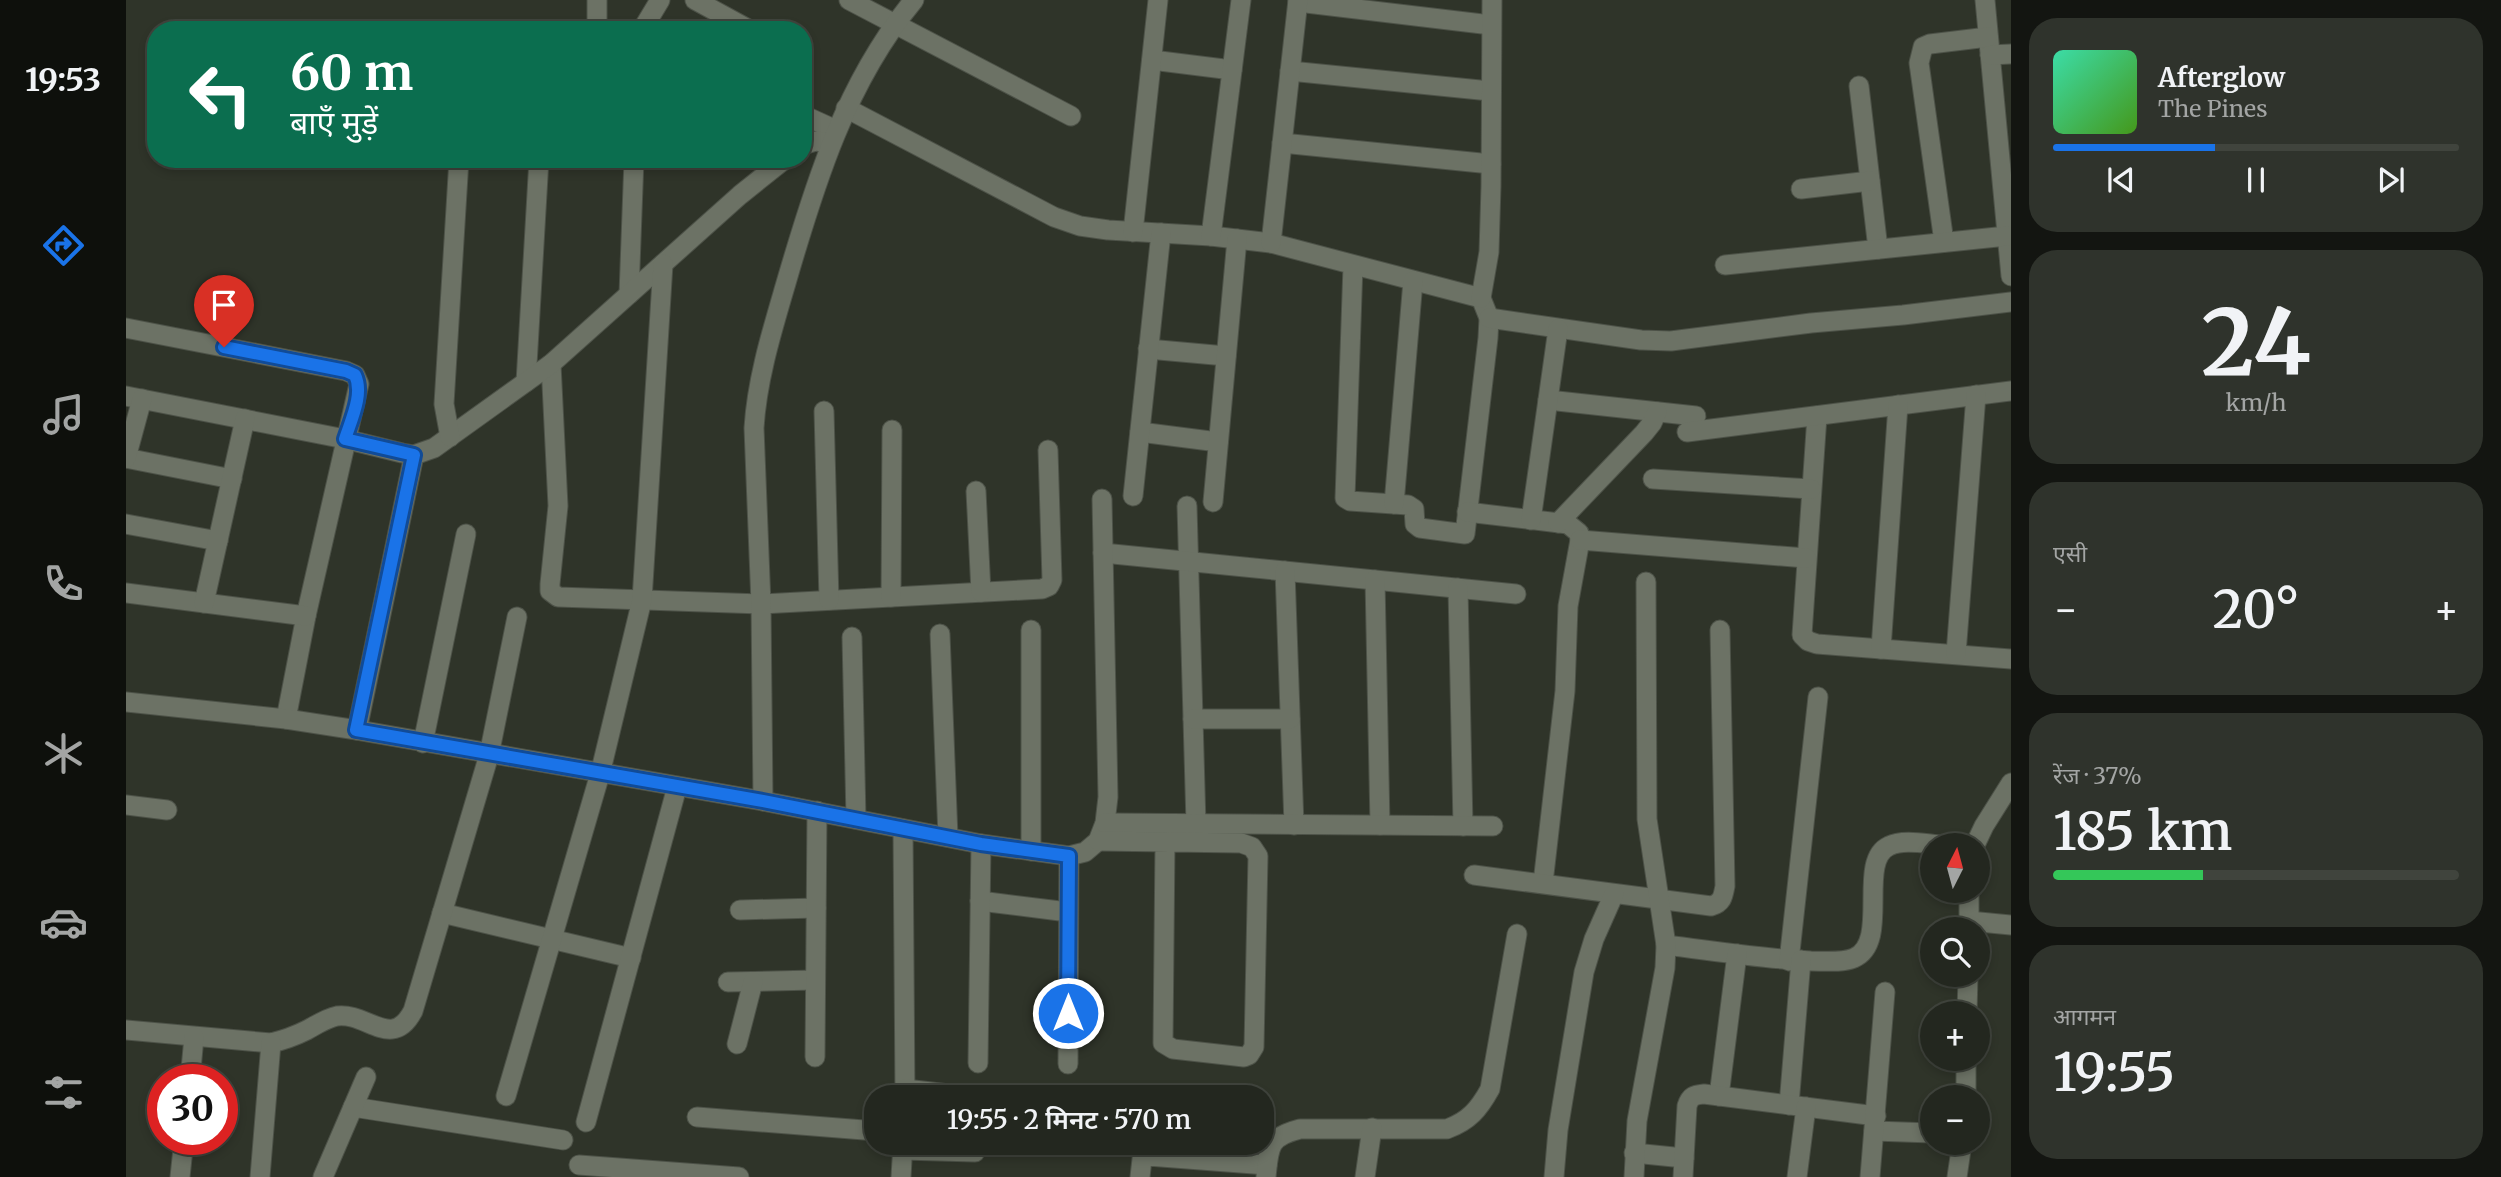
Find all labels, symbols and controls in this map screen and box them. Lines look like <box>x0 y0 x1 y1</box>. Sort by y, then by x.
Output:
text: 60 m <box>290 42 413 103</box>
icon: left <box>175 49 266 140</box>
text: 19:53 <box>25 60 101 100</box>
text: Afterglow <box>2158 61 2285 94</box>
text: The Pines <box>2158 94 2268 123</box>
text: बाएँ मुड़ें <box>290 103 378 143</box>
icon: previous <box>2102 161 2140 199</box>
icon: pause <box>2237 161 2275 199</box>
icon: next <box>2372 161 2410 199</box>
icon: directions <box>39 221 88 270</box>
pin <box>194 275 254 347</box>
text: 24 <box>2201 285 2311 400</box>
icon: arrive <box>205 286 243 324</box>
text: km/h <box>2226 388 2286 417</box>
icon: music <box>39 390 88 439</box>
text: एसी <box>2053 539 2087 568</box>
icon: phone <box>39 559 88 608</box>
text: 20° <box>2213 577 2299 642</box>
text: − <box>2053 586 2078 633</box>
text: + <box>2434 586 2459 633</box>
icon: climate <box>39 729 88 778</box>
text: रेंज · 37% <box>2053 761 2142 790</box>
text: 185 km <box>2053 799 2232 864</box>
north arrow <box>1920 833 1990 903</box>
map controls <box>1920 833 1990 1155</box>
icon: car <box>39 898 88 947</box>
button: search <box>1920 917 1990 987</box>
position arrow <box>1031 976 1105 1050</box>
button: + <box>1920 1001 1990 1071</box>
text: आगमन <box>2053 1002 2116 1031</box>
text: 19:55 <box>2053 1040 2175 1105</box>
speed limit sign: 30 <box>147 1064 238 1155</box>
icon: filters <box>39 1068 88 1117</box>
button: − <box>1920 1085 1990 1155</box>
text: 19:55 · 2 मिनट · 570 m <box>947 1103 1191 1136</box>

